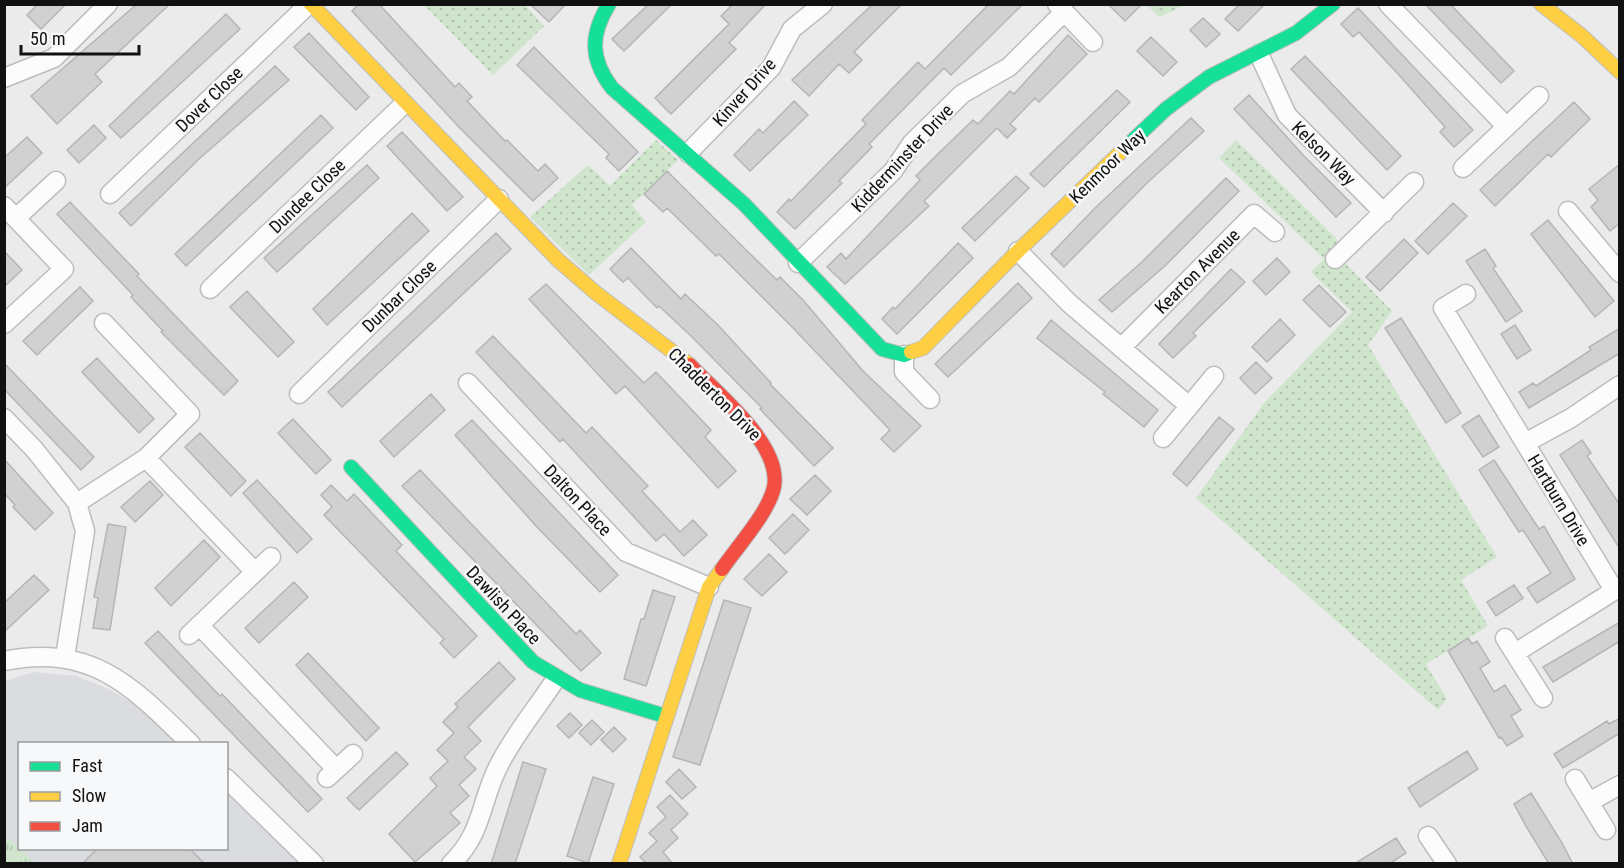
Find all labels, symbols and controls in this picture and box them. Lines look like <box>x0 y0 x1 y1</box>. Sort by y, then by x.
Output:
scale bar <box>21 18 140 56</box>
text: 50 m <box>30 28 65 49</box>
street label: Kinver Drive <box>708 54 780 130</box>
street label: Dover Close <box>171 62 247 136</box>
street label: Kidderminster Drive <box>847 100 957 216</box>
street label: Kelson Way <box>1288 117 1361 190</box>
street label: Kenmoor Way <box>1065 124 1150 207</box>
street label: Dundee Close <box>265 155 349 237</box>
street label: Kearton Avenue <box>1150 224 1244 318</box>
street label: Dunbar Close <box>358 256 440 336</box>
street label: Chadderton Drive <box>664 343 766 445</box>
street label: Hartburn Drive <box>1524 451 1594 549</box>
street label: Dalton Place <box>540 460 616 540</box>
street label: Dawlish Place <box>462 561 546 649</box>
legend <box>18 742 228 850</box>
text: Fast <box>72 755 103 776</box>
text: Slow <box>72 785 107 806</box>
text: Jam <box>72 815 103 836</box>

